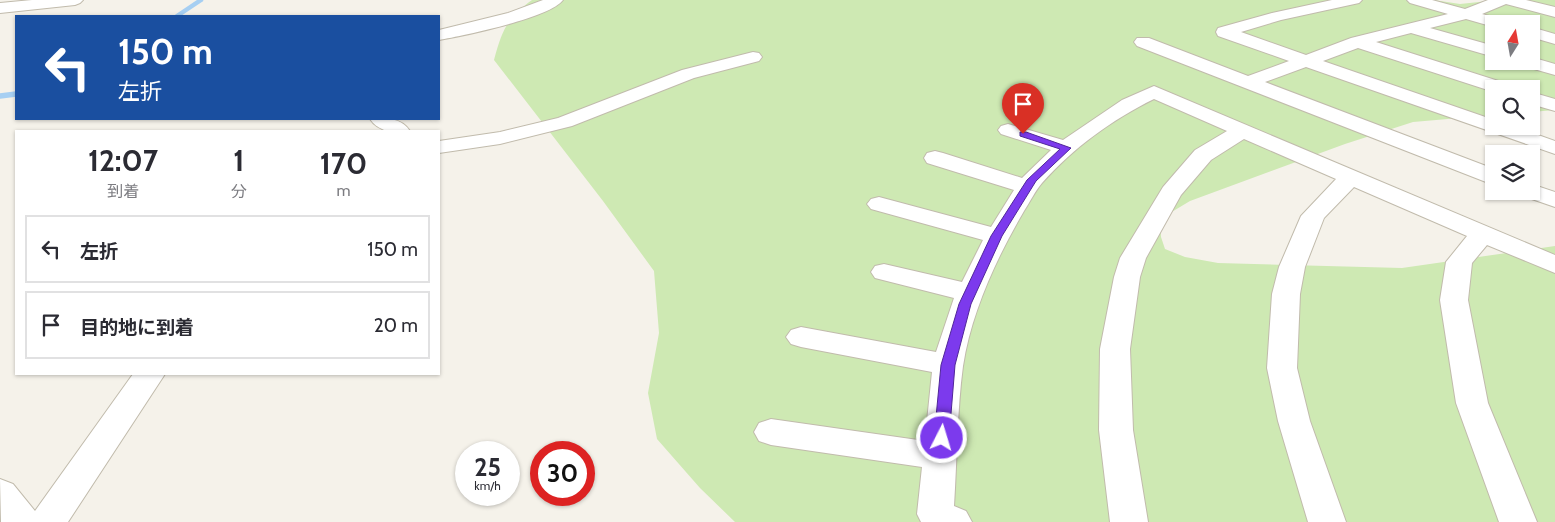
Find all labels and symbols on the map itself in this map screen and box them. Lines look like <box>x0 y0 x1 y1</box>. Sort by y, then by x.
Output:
north arrow <box>1485 15 1540 70</box>
pin <box>1002 83 1044 134</box>
position arrow <box>915 411 967 463</box>
speed limit sign: 30 <box>530 441 595 506</box>

